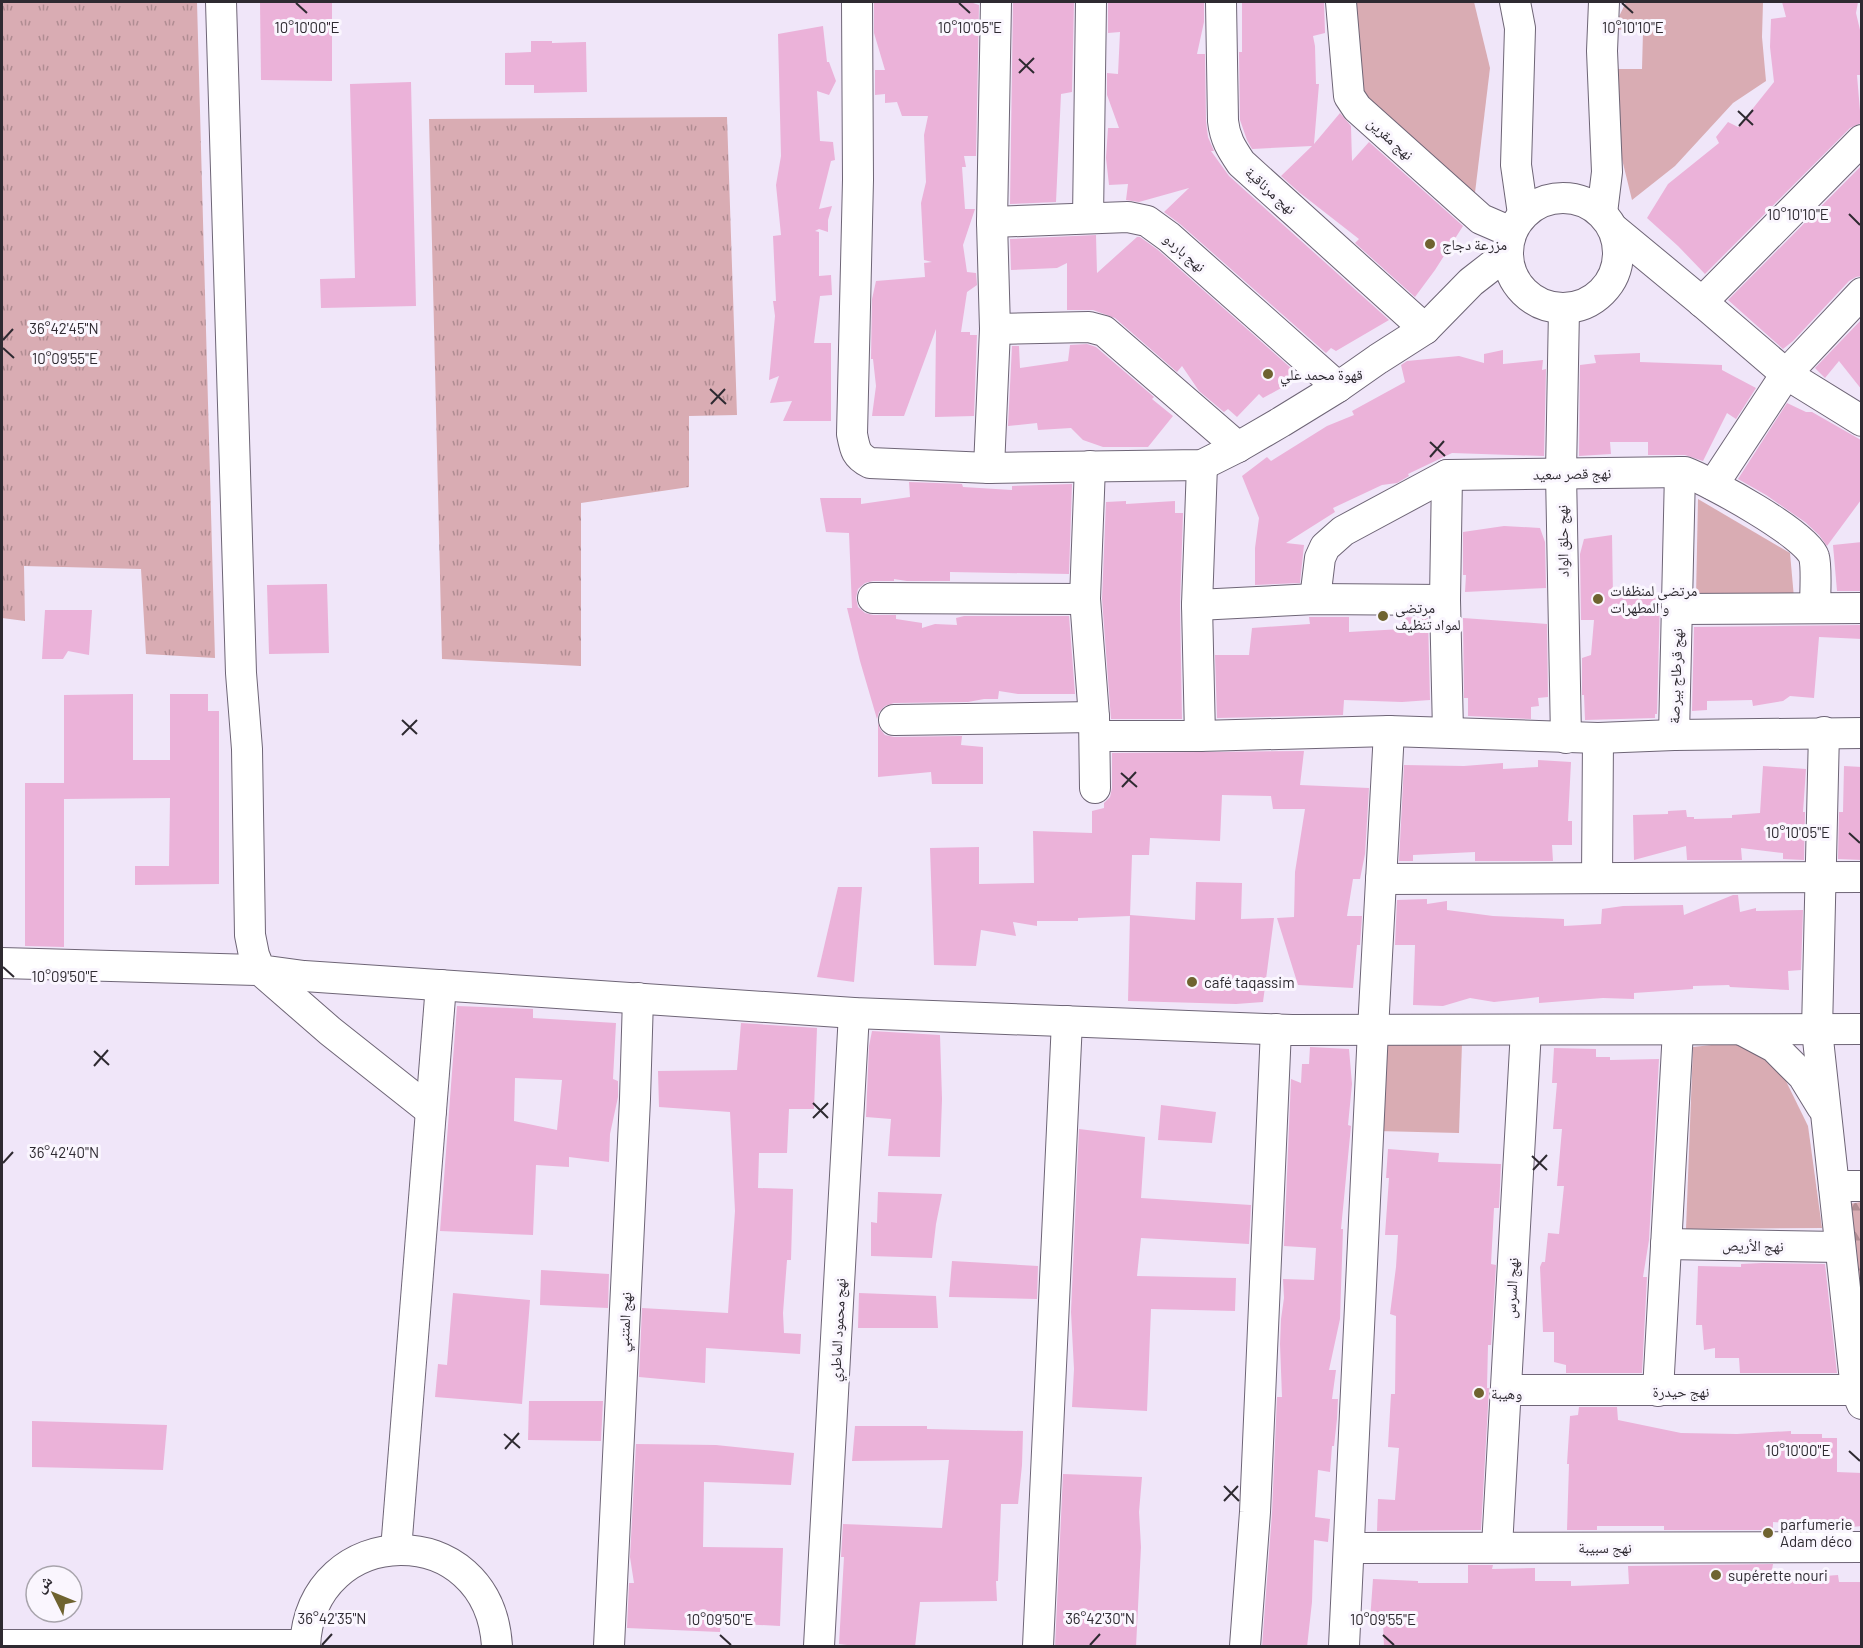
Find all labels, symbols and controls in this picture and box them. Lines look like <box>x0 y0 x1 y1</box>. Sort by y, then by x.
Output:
text: 10°10'00"E <box>274 18 340 36</box>
text: 10°10'05"E <box>938 18 1002 36</box>
text: 10°10'10"E <box>1602 18 1664 36</box>
street label: نهج مقرين <box>1363 113 1418 165</box>
street label: نهج مرناقية <box>1241 163 1300 219</box>
text: 10°10'10"E <box>1767 205 1829 223</box>
street label: نهج باردو <box>1159 229 1210 277</box>
place label: مزرعة دجاج <box>1442 235 1507 255</box>
marker: مزرعة دجاج <box>1423 237 1437 251</box>
text: 36°42'45"N <box>29 319 99 337</box>
text: 10°09'55"E <box>32 349 98 367</box>
place label: قهوة محمد علي <box>1280 365 1363 387</box>
marker: قهوة محمد علي <box>1261 367 1275 381</box>
street label: نهج قصر سعيد <box>1533 463 1611 485</box>
street label: نهج حلق الواد <box>1552 505 1574 577</box>
place label: مرتضى لمنظفات و المطهرات <box>1610 581 1698 617</box>
marker: مرتضى لمنظفات و المطهرات <box>1591 592 1605 606</box>
place label: مرتضى لمواد تنظيف <box>1395 598 1461 634</box>
marker: مرتضى لمواد تنظيف <box>1376 609 1390 623</box>
street label: نهج قرطاج بيرصة <box>1664 628 1688 724</box>
text: 10°10'05"E <box>1766 823 1830 841</box>
text: 10°09'50"E <box>32 967 98 985</box>
place label: café taqassim <box>1204 973 1295 991</box>
marker: café taqassim <box>1185 975 1199 989</box>
text: 36°42'40"N <box>29 1143 99 1161</box>
street label: نهج الأريص <box>1722 1235 1784 1257</box>
street label: نهج السرس <box>1500 1257 1524 1319</box>
street label: نهج محمود الماطري <box>825 1278 853 1383</box>
street label: نهج المتنبي <box>613 1291 638 1353</box>
street label: نهج حيدرة <box>1653 1382 1709 1402</box>
place label: وهيبة <box>1491 1384 1522 1403</box>
marker: وهيبة <box>1472 1386 1486 1400</box>
text: 10°10'00"E <box>1765 1441 1831 1459</box>
place label: parfumerie Adam déco <box>1780 1515 1853 1550</box>
marker: parfumerie Adam déco <box>1761 1526 1775 1540</box>
street label: نهج سبيبة <box>1578 1538 1632 1558</box>
north arrow <box>24 1564 84 1624</box>
place label: supérette nouri <box>1728 1566 1828 1584</box>
marker: supérette nouri <box>1709 1568 1723 1582</box>
text: ش <box>30 1571 56 1597</box>
text: 36°42'35"N <box>298 1609 366 1627</box>
text: 36°42'30"N <box>1065 1609 1135 1627</box>
text: 10°09'50"E <box>687 1610 753 1628</box>
text: 10°09'55"E <box>1350 1610 1416 1628</box>

